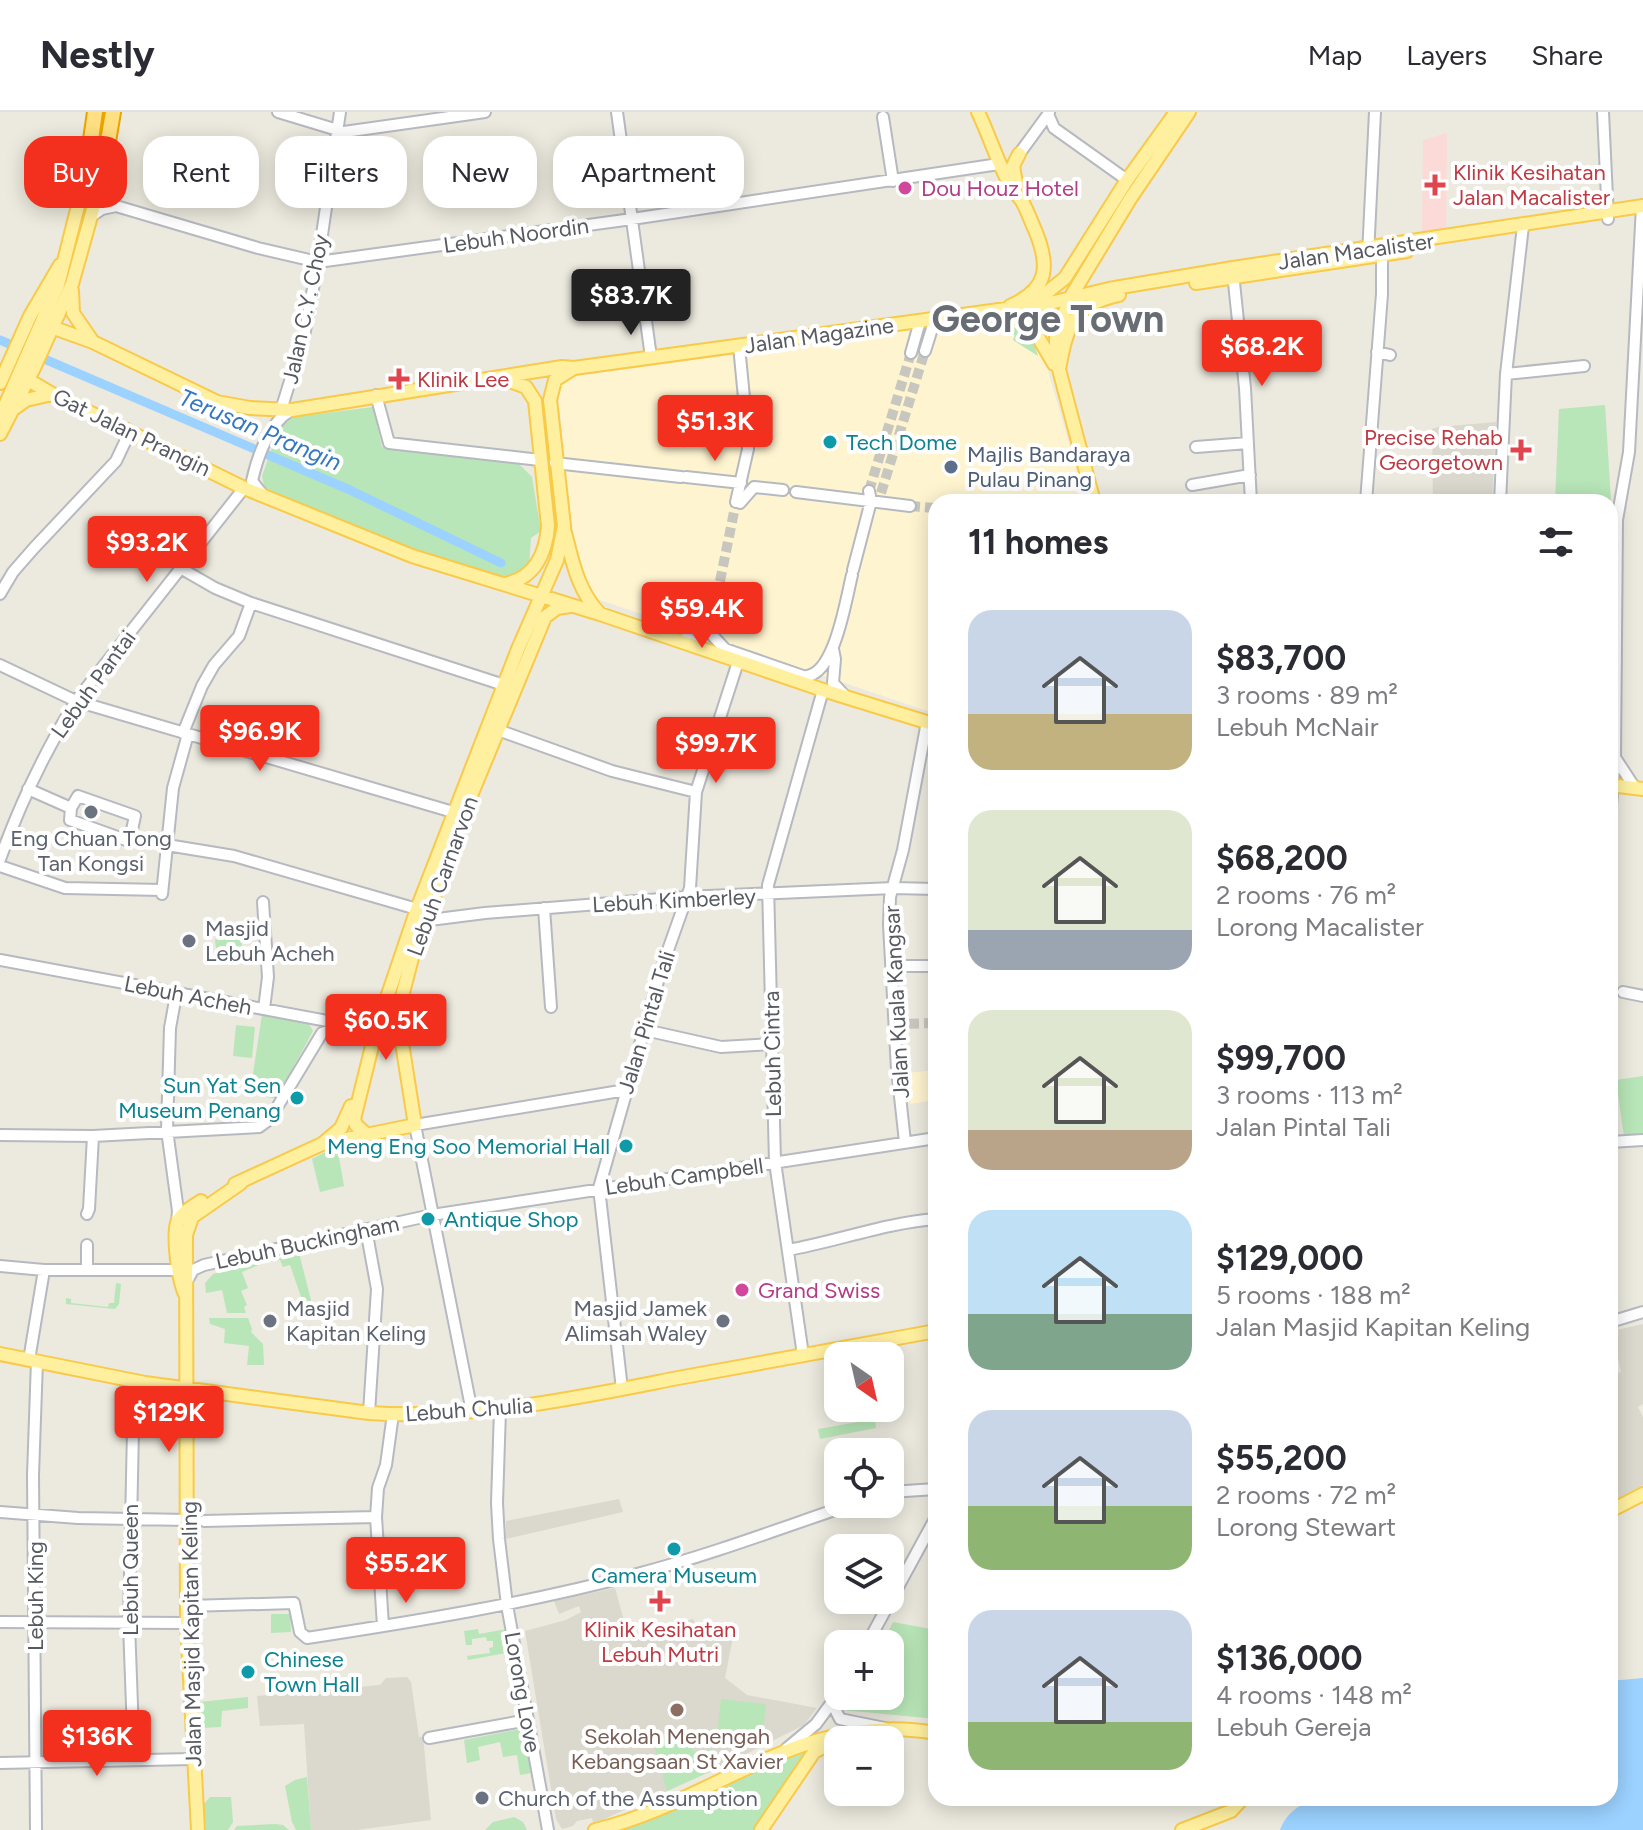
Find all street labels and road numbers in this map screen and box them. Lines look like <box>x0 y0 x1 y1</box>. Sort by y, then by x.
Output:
street label: Lebuh Noordin <box>442 212 591 259</box>
street label: Jalan Macalister <box>1276 227 1436 276</box>
street label: Jalan C.Y. Choy <box>276 231 335 386</box>
street label: Jalan Magazine <box>743 312 895 359</box>
street label: Gat Jalan Prangin <box>49 383 215 482</box>
street label: Lebuh Pantai <box>45 625 142 744</box>
street label: Lebuh Carnarvon <box>401 793 484 960</box>
street label: Lebuh Kimberley <box>591 883 757 918</box>
street label: Jalan Kuala Kangsar <box>878 904 915 1099</box>
street label: Jalan Pintal Tali <box>612 947 681 1097</box>
street label: Lebuh Acheh <box>122 970 254 1021</box>
street label: Lebuh Cintra <box>758 990 787 1117</box>
street label: Lebuh Campbell <box>603 1152 765 1201</box>
street label: Lebuh Buckingham <box>213 1210 401 1275</box>
street label: Lebuh Chulia <box>404 1392 534 1427</box>
street label: Jalan Masjid Kapitan Keling <box>176 1501 207 1767</box>
street label: Lebuh Queen <box>117 1504 144 1636</box>
street label: Lebuh King <box>22 1541 49 1651</box>
street label: Lorong Love <box>499 1630 546 1755</box>

